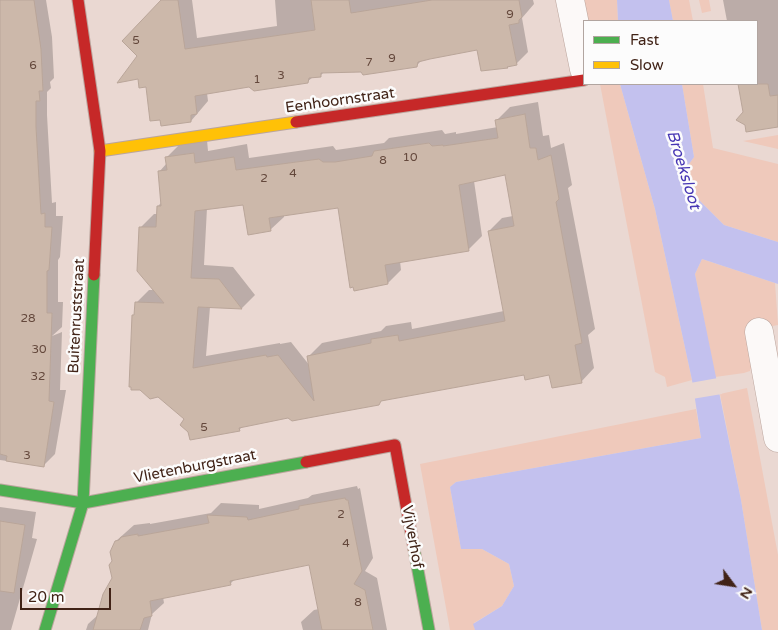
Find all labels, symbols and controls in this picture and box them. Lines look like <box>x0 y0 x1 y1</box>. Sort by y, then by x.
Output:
house number: 9 <box>506 8 514 22</box>
legend <box>583 20 758 85</box>
text: Fast <box>630 31 659 49</box>
house number: 5 <box>132 34 140 48</box>
house number: 9 <box>388 52 396 66</box>
house number: 7 <box>365 56 373 70</box>
text: Slow <box>630 56 664 74</box>
house number: 6 <box>29 59 37 73</box>
house number: 3 <box>277 69 285 83</box>
house number: 1 <box>253 73 261 87</box>
street label: Eenhoornstraat <box>284 84 396 118</box>
water label: Broeksloot <box>662 128 704 212</box>
house number: 10 <box>402 151 418 165</box>
house number: 8 <box>379 154 387 168</box>
house number: 4 <box>289 167 297 181</box>
house number: 2 <box>260 172 268 186</box>
street label: Buitenruststraat <box>65 258 89 374</box>
house number: 28 <box>20 312 36 326</box>
house number: 30 <box>31 343 47 357</box>
house number: 32 <box>30 370 46 384</box>
house number: 5 <box>200 421 208 435</box>
street label: Vlietenburgstraat <box>132 446 258 488</box>
house number: 3 <box>23 449 31 463</box>
street label: Vijverhof <box>398 504 426 570</box>
house number: 2 <box>337 508 345 522</box>
house number: 4 <box>342 537 350 551</box>
north arrow <box>708 560 758 610</box>
scale bar <box>22 578 114 610</box>
text: N <box>736 584 756 602</box>
text: 20 m <box>28 588 65 606</box>
house number: 8 <box>354 596 362 610</box>

